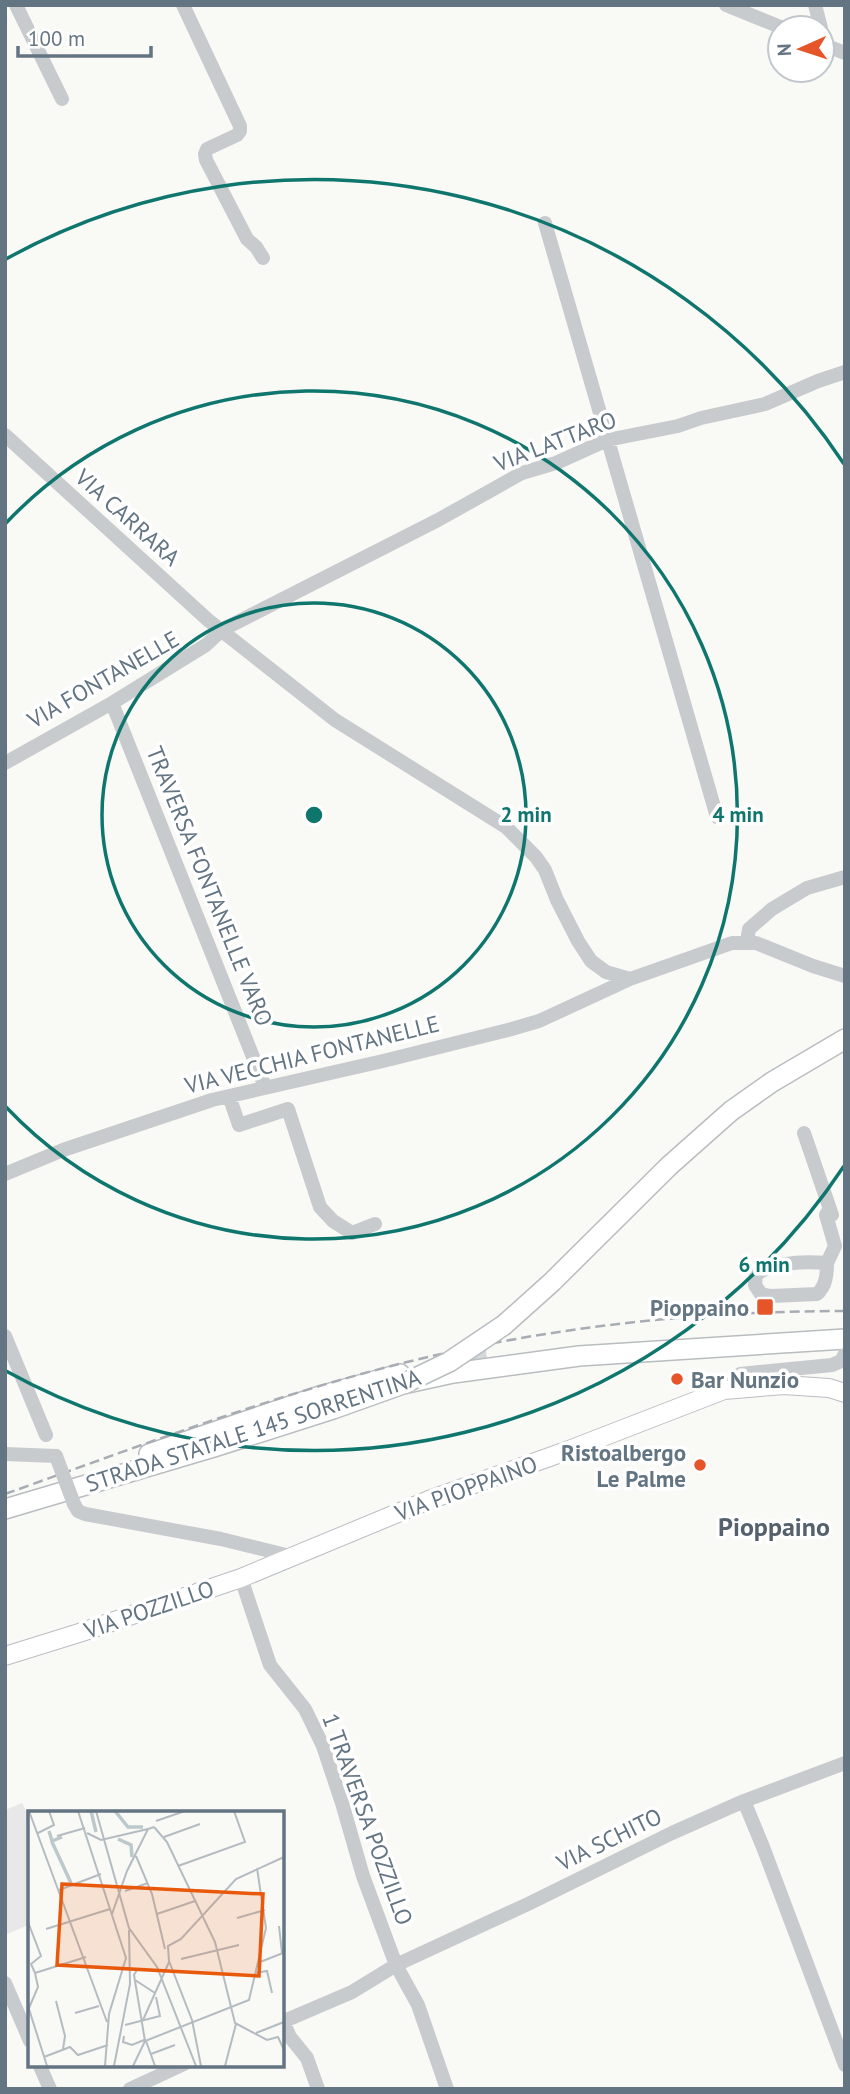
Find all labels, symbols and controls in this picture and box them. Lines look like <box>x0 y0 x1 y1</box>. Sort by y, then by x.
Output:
scale bar <box>18 14 150 58</box>
north arrow <box>766 14 836 84</box>
text: 100 m <box>28 25 85 52</box>
text: N <box>772 43 796 57</box>
street label: VIA LATTARO <box>489 404 620 478</box>
street label: VIA CARRARA <box>69 462 187 572</box>
street label: VIA FONTANELLE <box>21 624 184 735</box>
street label: TRAVERSA FONTANELLE VARO <box>141 742 279 1030</box>
text: 2 min <box>500 801 552 828</box>
text: 4 min <box>712 801 764 828</box>
centre of rings <box>302 803 326 827</box>
street label: VIA VECCHIA FONTANELLE <box>181 1008 442 1100</box>
text: 6 min <box>738 1251 790 1278</box>
place label: Pioppaino <box>650 1293 749 1322</box>
marker: Pioppaino <box>755 1297 775 1317</box>
street label: STRADA STATALE 145 SORRENTINA <box>82 1362 425 1498</box>
place label: Bar Nunzio <box>691 1365 799 1394</box>
marker: Bar Nunzio <box>669 1371 685 1387</box>
place label: Ristoalbergo Le Palme <box>561 1438 686 1493</box>
street label: VIA PIOPPAINO <box>390 1449 541 1528</box>
marker: Ristoalbergo Le Palme <box>692 1457 708 1473</box>
district label: Pioppaino <box>718 1510 830 1543</box>
street label: VIA POZZILLO <box>79 1573 218 1645</box>
street label: 1 TRAVERSA POZZILLO <box>316 1709 420 1929</box>
street label: VIA SCHITO <box>551 1801 666 1877</box>
inset map <box>28 1811 284 2066</box>

